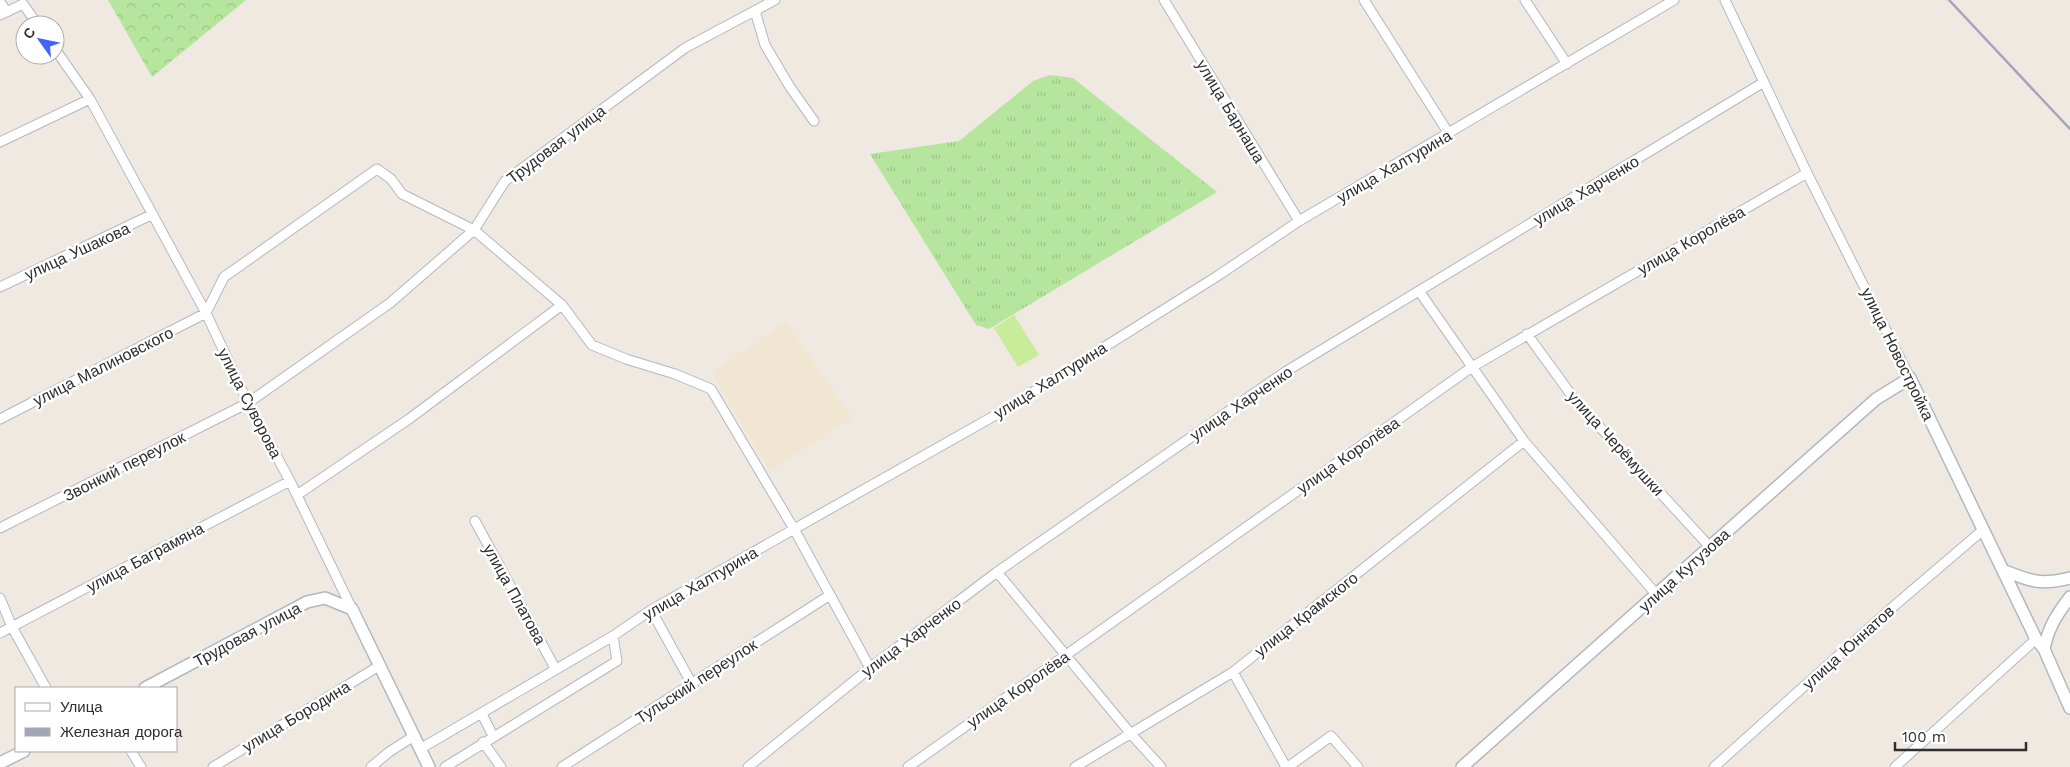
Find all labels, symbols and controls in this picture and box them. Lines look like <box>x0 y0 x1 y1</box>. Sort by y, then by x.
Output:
north arrow <box>15 15 65 65</box>
text: С <box>20 24 39 42</box>
street label: улица Барнаша <box>1192 56 1269 166</box>
street label: Трудовая улица <box>503 101 609 188</box>
street label: улица Халтурина <box>1334 126 1455 207</box>
street label: улица Харченко <box>1530 151 1643 229</box>
street label: улица Королёва <box>1634 202 1748 279</box>
street label: улица Ушакова <box>22 219 133 284</box>
street label: улица Новостройка <box>1857 285 1938 424</box>
street label: улица Малиновского <box>30 323 177 410</box>
street label: улица Халтурина <box>990 338 1110 423</box>
street label: улица Суворова <box>214 345 286 462</box>
street label: улица Харченко <box>1186 362 1296 445</box>
street label: улица Черёмушки <box>1563 387 1668 500</box>
street label: улица Королёва <box>1293 413 1403 498</box>
street label: Звонкий переулок <box>60 427 189 505</box>
street label: улица Баграмяна <box>83 519 207 596</box>
street label: улица Кутузова <box>1635 525 1734 616</box>
street label: улица Платова <box>479 541 550 648</box>
street label: улица Халтурина <box>640 543 761 624</box>
street label: улица Крамского <box>1251 568 1362 661</box>
street label: улица Харченко <box>858 594 965 681</box>
street label: Трудовая улица <box>190 598 304 671</box>
street label: улица Юннатов <box>1799 601 1898 693</box>
street label: Тульский переулок <box>632 635 761 728</box>
street label: улица Королёва <box>963 647 1073 732</box>
street label: улица Бородина <box>239 677 354 756</box>
legend <box>15 687 178 752</box>
text: Улица <box>60 698 103 716</box>
scale bar <box>1895 720 2026 752</box>
text: Железная дорога <box>60 723 183 741</box>
text: 100 m <box>1902 728 1946 746</box>

